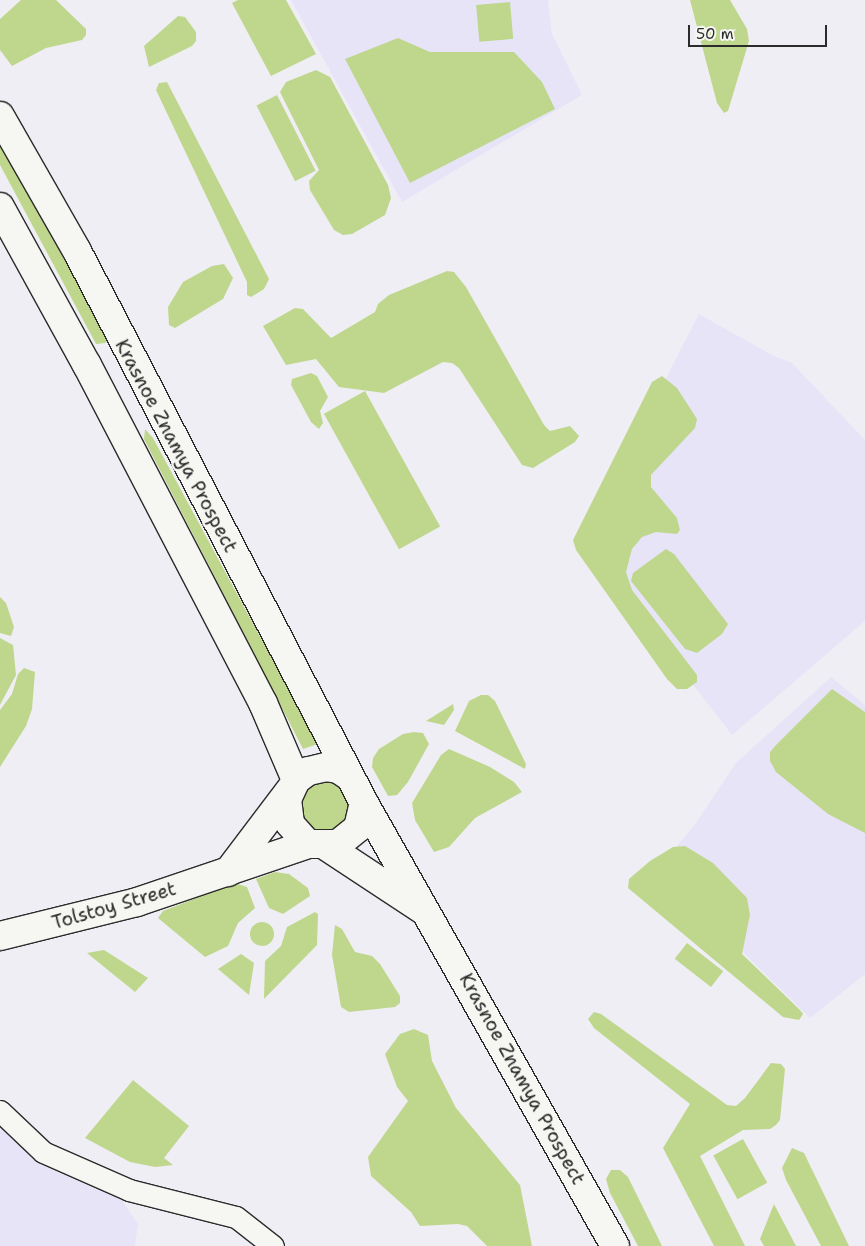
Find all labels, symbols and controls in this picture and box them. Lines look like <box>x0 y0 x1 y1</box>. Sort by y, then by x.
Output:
scale bar <box>690 15 829 47</box>
text: 50 m <box>696 24 734 44</box>
street label: Krasnoe Znamya Prospect <box>110 336 242 556</box>
street label: Tolstoy Street <box>49 877 179 935</box>
street label: Krasnoe Znamya Prospect <box>454 969 590 1189</box>

